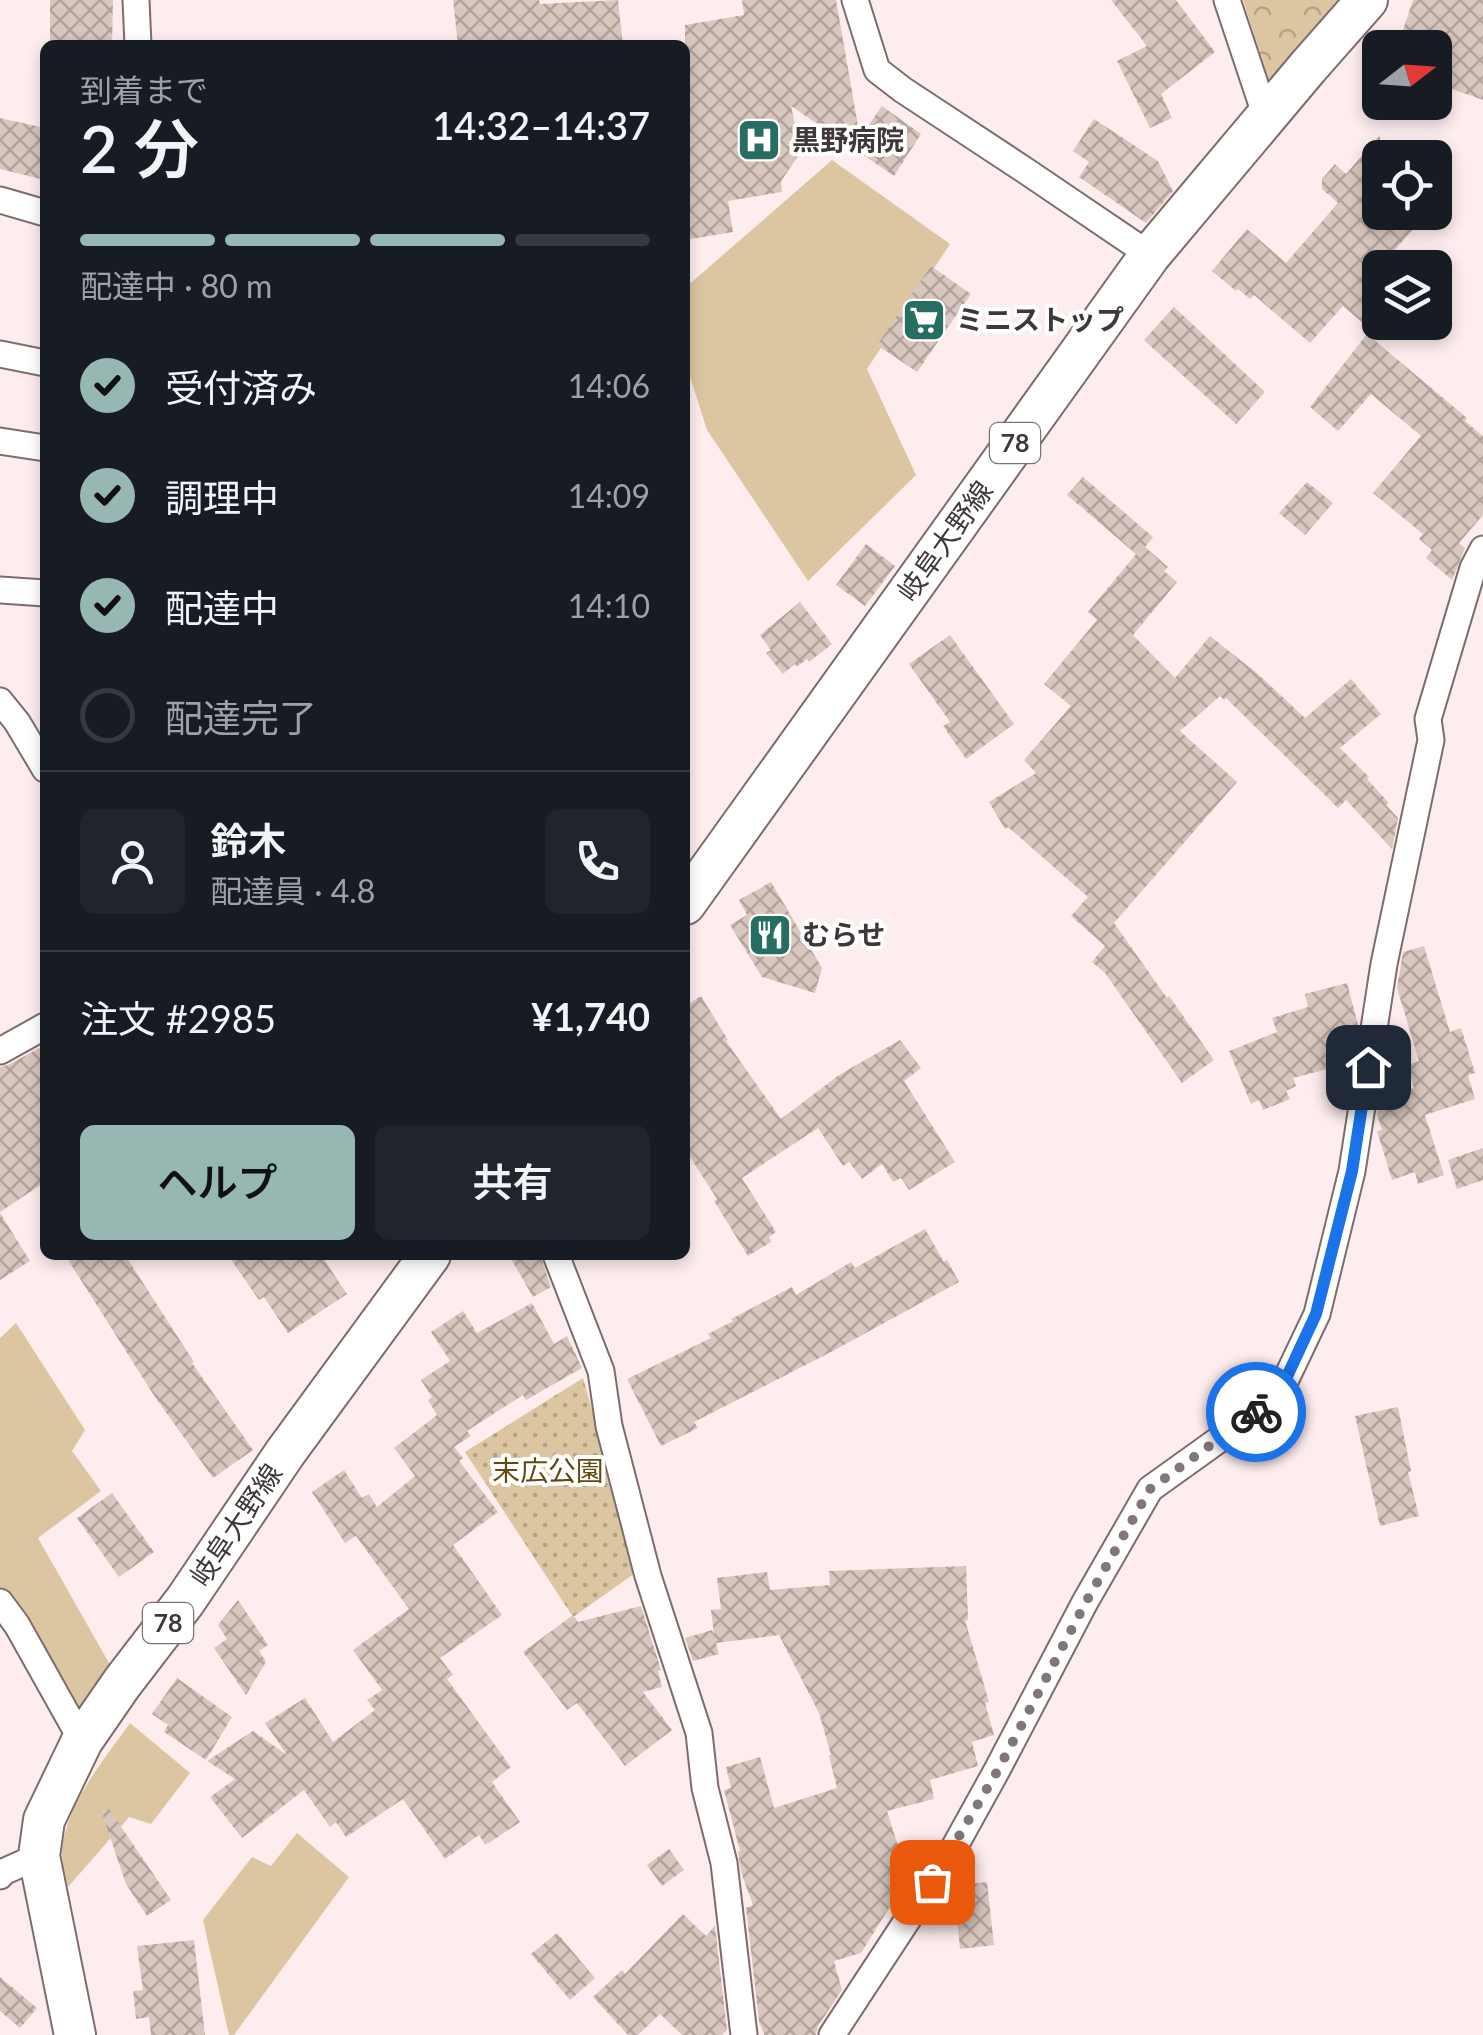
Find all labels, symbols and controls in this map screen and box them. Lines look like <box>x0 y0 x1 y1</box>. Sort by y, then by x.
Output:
north arrow <box>1362 30 1452 120</box>
map controls <box>1362 30 1452 340</box>
text: 到着まで <box>80 70 208 109</box>
text: 14:32–14:37 <box>432 102 650 148</box>
text: 2 分 <box>80 109 199 187</box>
hospital icon: 黒野病院 <box>736 117 782 163</box>
place label: 黒野病院 <box>792 122 904 156</box>
button: locate <box>1362 140 1452 230</box>
button: layers <box>1362 250 1452 340</box>
text: 配達中 · 80 m <box>80 266 272 305</box>
supermarket icon: ミニストップ <box>901 297 947 343</box>
place label: ミニストップ <box>956 302 1124 336</box>
icon: check <box>80 358 135 413</box>
text: 受付済み <box>165 364 317 410</box>
text: 14:06 <box>568 366 650 405</box>
road number: 78 <box>990 423 1040 463</box>
icon: check <box>80 468 135 523</box>
text: 調理中 <box>165 474 279 520</box>
street label: 岐阜大野線 <box>889 474 999 607</box>
text: 14:09 <box>568 476 650 515</box>
icon: check <box>80 578 135 633</box>
text: 配達中 <box>165 584 279 630</box>
text: 14:10 <box>568 586 650 625</box>
text: 配達完了 <box>165 694 317 740</box>
button: person <box>80 809 185 914</box>
button: phone <box>545 809 650 914</box>
text: 鈴木 <box>210 817 286 863</box>
text: 配達員 · 4.8 <box>210 871 375 910</box>
restaurant icon: むらせ <box>747 912 793 958</box>
place label: むらせ <box>802 917 885 951</box>
text: ¥1,740 <box>531 993 650 1039</box>
text: 注文 #2985 <box>80 995 276 1041</box>
pin <box>1326 1025 1411 1110</box>
icon: home <box>1341 1040 1396 1095</box>
button: ヘルプ <box>80 1125 355 1240</box>
button: 共有 <box>375 1125 650 1240</box>
courier <box>1206 1362 1306 1462</box>
icon: bike <box>1229 1385 1284 1440</box>
park label: 末広公園 <box>492 1453 604 1487</box>
street label: 岐阜大野線 <box>182 1457 288 1592</box>
road number: 78 <box>143 1603 193 1643</box>
pin <box>890 1840 975 1925</box>
icon: bag <box>905 1855 960 1910</box>

